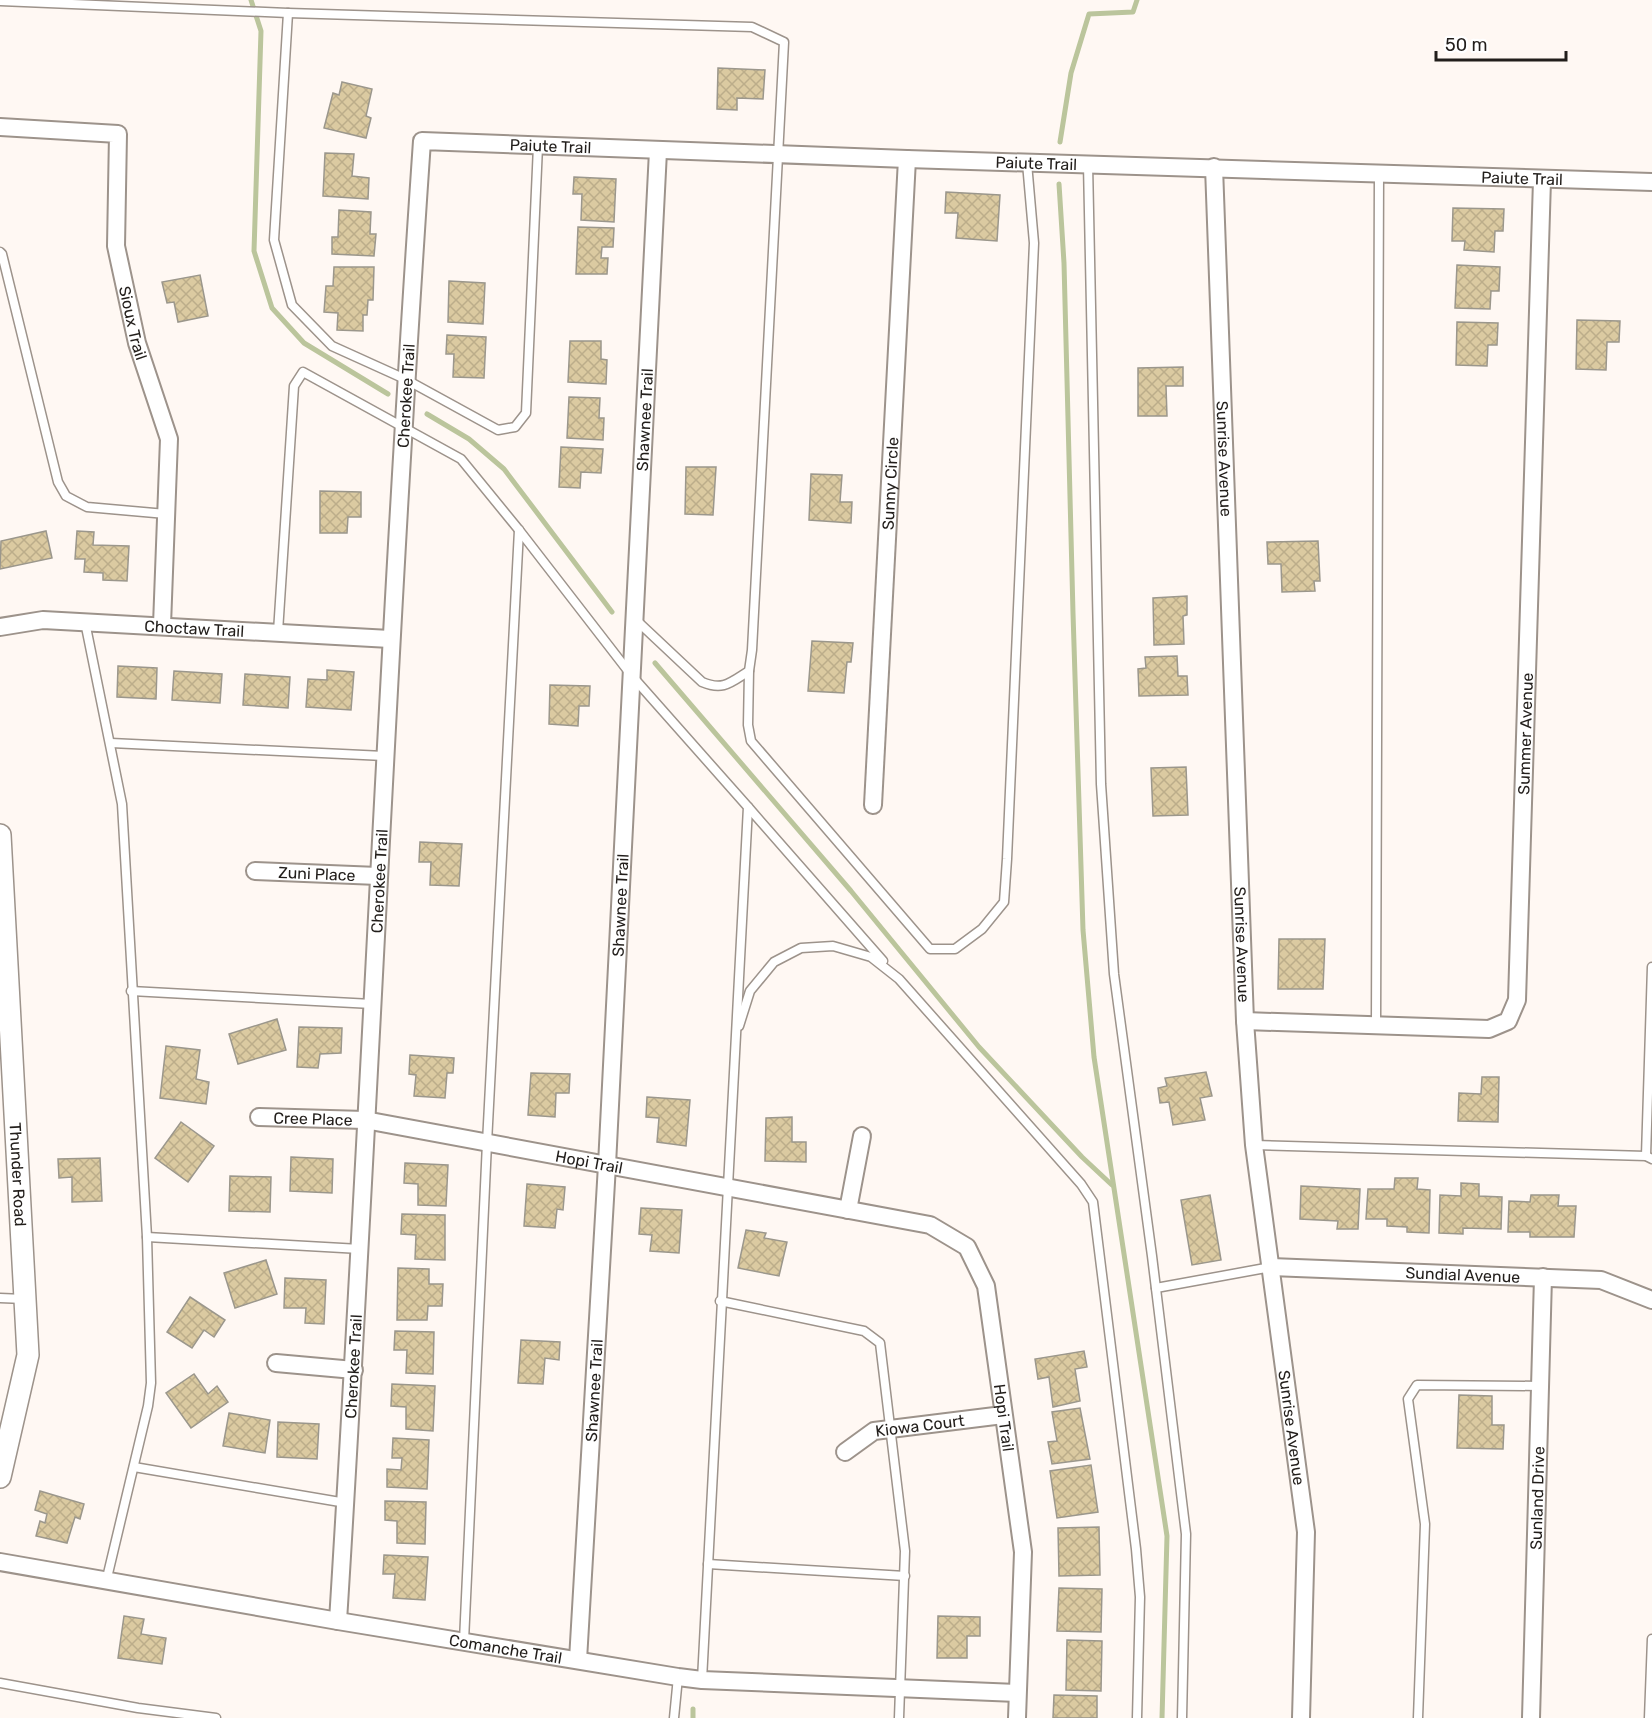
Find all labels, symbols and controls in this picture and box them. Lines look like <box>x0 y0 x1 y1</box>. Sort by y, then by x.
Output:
scale bar <box>1436 24 1566 62</box>
text: 50 m <box>1445 34 1488 56</box>
street label: Paiute Trail <box>509 135 592 157</box>
street label: Paiute Trail <box>995 152 1077 174</box>
street label: Paiute Trail <box>1481 167 1563 189</box>
street label: Sioux Trail <box>115 284 151 362</box>
street label: Cherokee Trail <box>393 343 418 449</box>
street label: Shawnee Trail <box>632 368 657 472</box>
street label: Sunrise Avenue <box>1213 401 1236 517</box>
street label: Sunny Circle <box>878 436 902 531</box>
street label: Choctaw Trail <box>144 616 245 641</box>
street label: Summer Avenue <box>1514 672 1536 795</box>
street label: Cherokee Trail <box>367 829 391 934</box>
street label: Shawnee Trail <box>608 853 632 957</box>
street label: Zuni Place <box>278 862 356 885</box>
street label: Sunrise Avenue <box>1231 886 1254 1003</box>
street label: Cree Place <box>273 1108 353 1129</box>
street label: Thunder Road <box>6 1122 31 1227</box>
street label: Hopi Trail <box>554 1146 624 1177</box>
street label: Sundial Avenue <box>1405 1263 1521 1286</box>
street label: Cherokee Trail <box>341 1314 365 1419</box>
street label: Shawnee Trail <box>581 1338 606 1442</box>
street label: Sunrise Avenue <box>1275 1369 1309 1486</box>
street label: Hopi Trail <box>990 1383 1018 1453</box>
street label: Kiowa Court <box>874 1410 966 1440</box>
street label: Sunland Drive <box>1526 1446 1548 1550</box>
street label: Comanche Trail <box>448 1630 564 1667</box>

